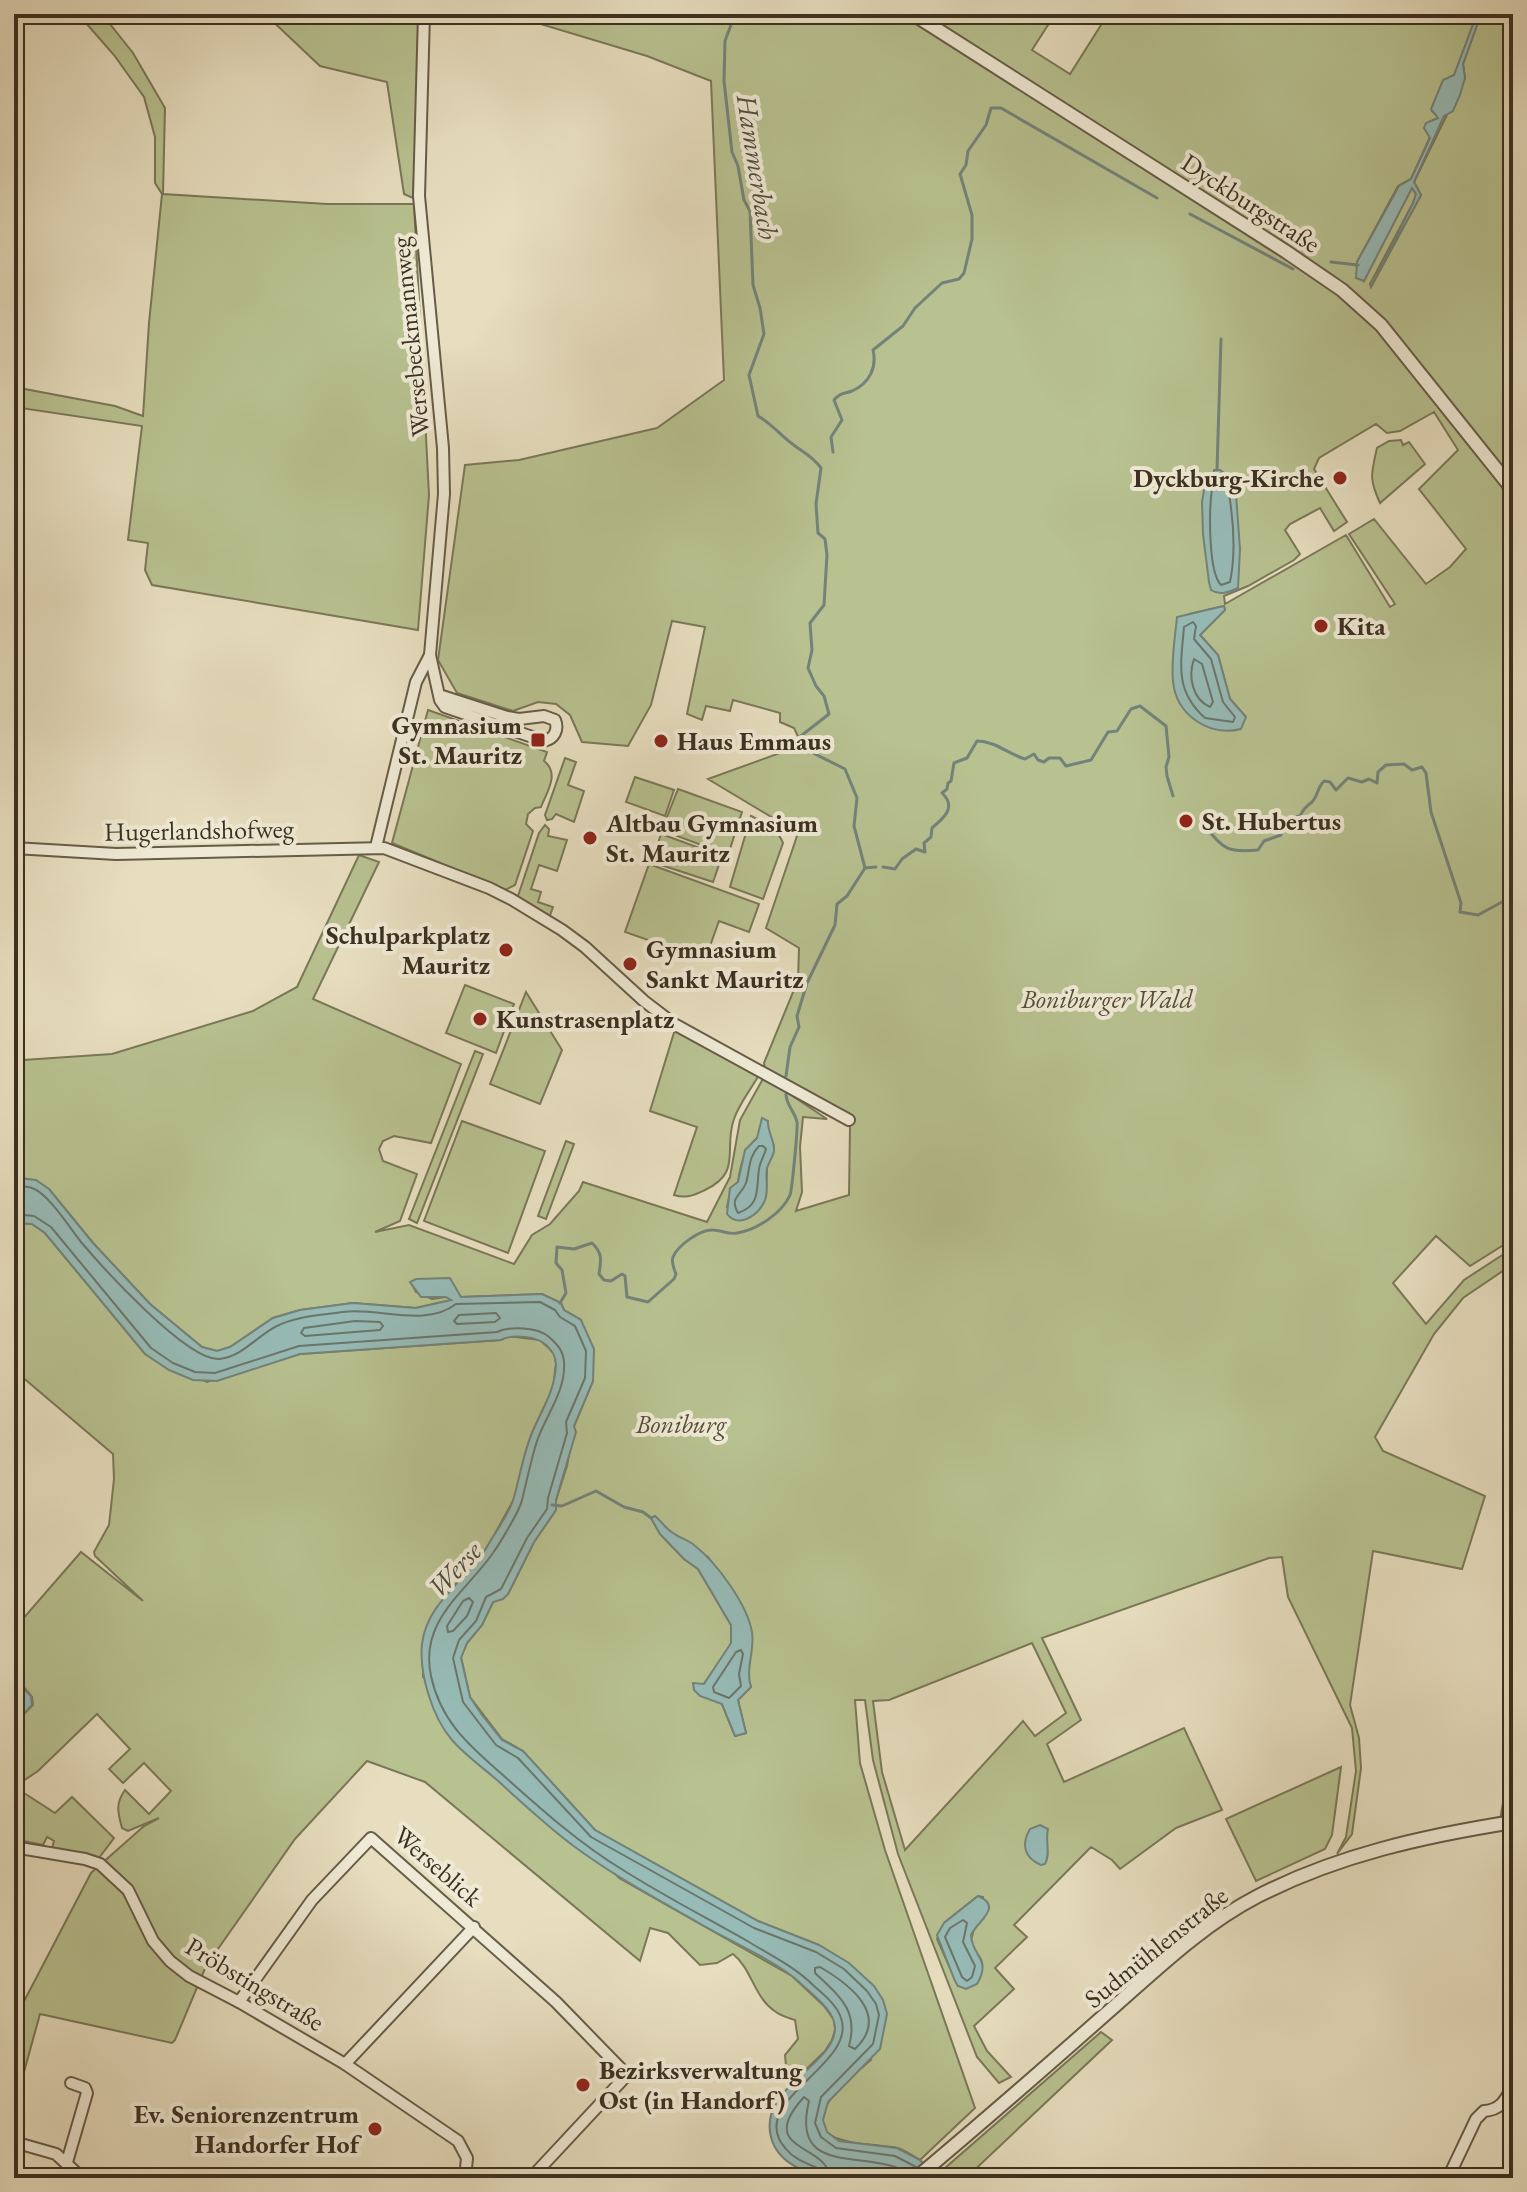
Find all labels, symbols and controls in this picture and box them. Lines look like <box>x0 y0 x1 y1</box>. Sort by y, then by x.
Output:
water label: Hammerbach <box>729 91 787 242</box>
street label: Dyckburgstraße <box>1175 145 1327 261</box>
street label: Wersebeckmannweg <box>383 235 437 439</box>
place label: Dyckburg-Kirche <box>1133 461 1324 495</box>
marker: Dyckburg-Kirche <box>1331 469 1349 487</box>
place label: Kita <box>1337 609 1386 643</box>
marker: Kita <box>1312 617 1330 635</box>
place label: Gymnasium St. Mauritz <box>391 708 522 772</box>
place label: Haus Emmaus <box>677 724 831 758</box>
marker: Gymnasium St. Mauritz <box>529 731 547 749</box>
marker: Haus Emmaus <box>652 732 670 750</box>
place label: St. Hubertus <box>1202 804 1341 838</box>
place label: Altbau Gymnasium St. Mauritz <box>605 806 818 870</box>
street label: Hugerlandshofweg <box>104 811 295 849</box>
marker: St. Hubertus <box>1177 812 1195 830</box>
marker: Altbau Gymnasium St. Mauritz <box>581 829 599 847</box>
place label: Schulparkplatz Mauritz <box>326 918 490 982</box>
place label: Gymnasium Sankt Mauritz <box>646 932 804 996</box>
marker: Schulparkplatz Mauritz <box>497 941 515 959</box>
marker: Gymnasium Sankt Mauritz <box>621 955 639 973</box>
park label: Boniburger Wald <box>1020 982 1193 1016</box>
place label: Kunstrasenplatz <box>496 1002 674 1036</box>
marker: Kunstrasenplatz <box>471 1010 489 1028</box>
park label: Boniburg <box>635 1407 728 1441</box>
water label: Werse <box>419 1533 489 1605</box>
street label: Werseblick <box>386 1818 490 1914</box>
street label: Sudmühlenstraße <box>1077 1879 1235 2015</box>
street label: Pröbstingstraße <box>179 1929 331 2039</box>
place label: Bezirksverwaltung Ost (in Handorf) <box>599 2053 803 2117</box>
marker: Bezirksverwaltung Ost (in Handorf) <box>574 2076 592 2094</box>
place label: Ev. Seniorenzentrum Handorfer Hof <box>134 2097 363 2161</box>
marker: Ev. Seniorenzentrum Handorfer Hof <box>366 2120 384 2138</box>

